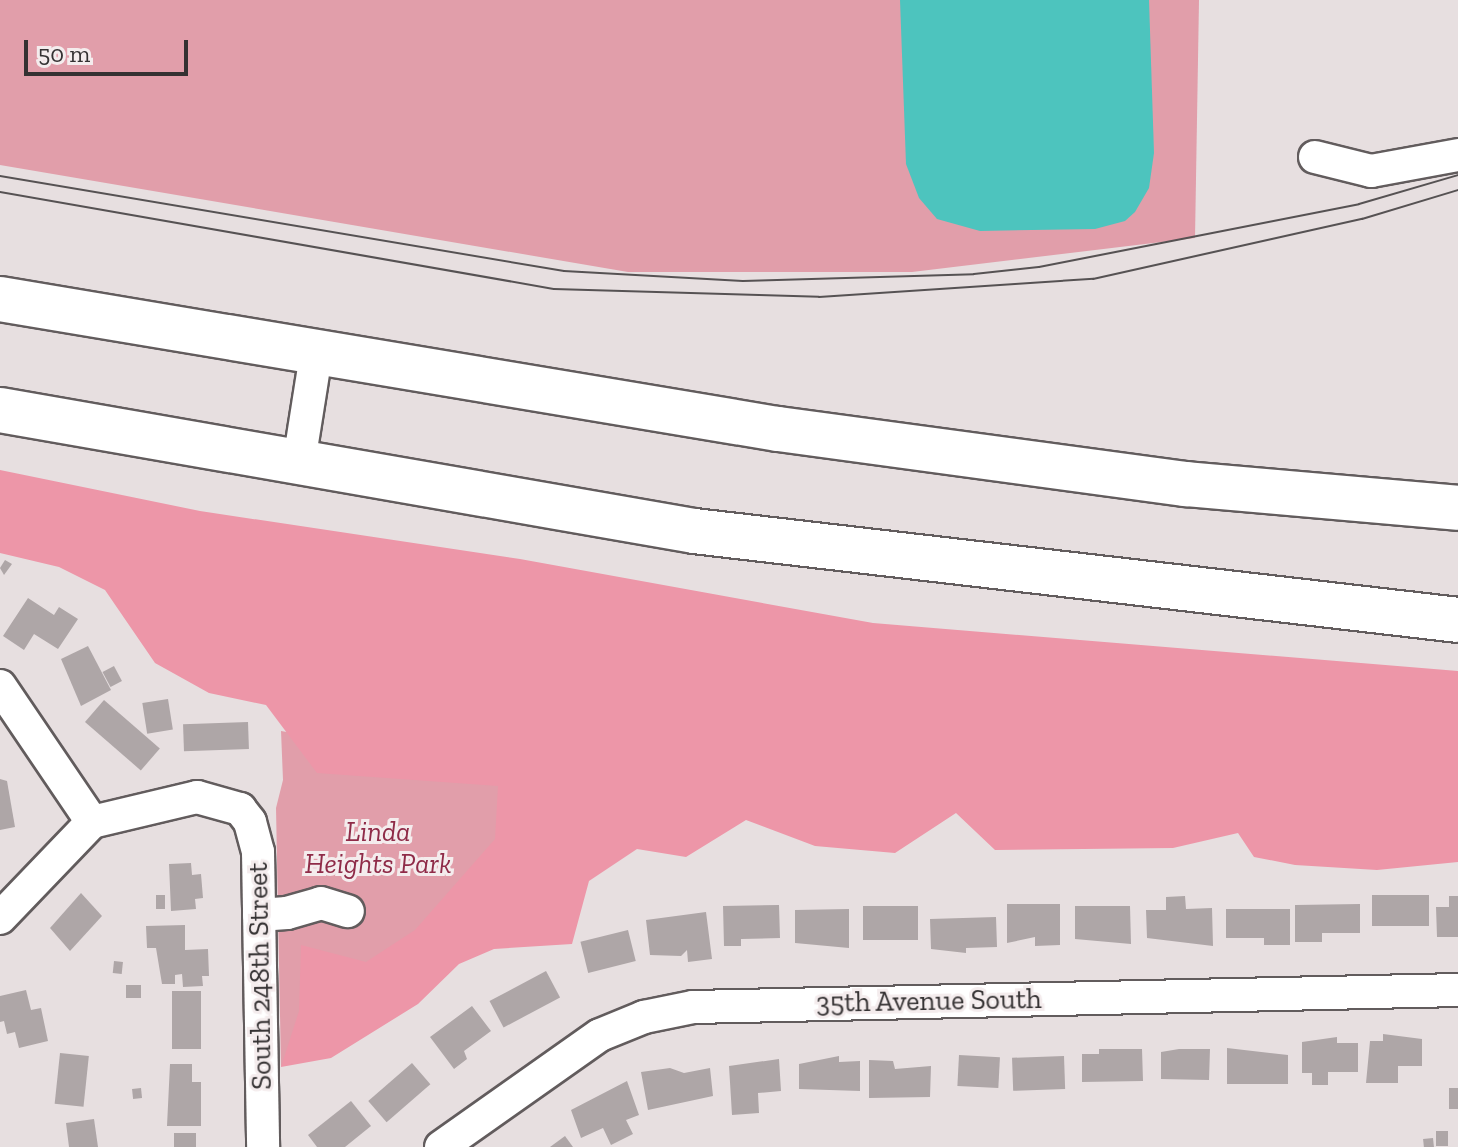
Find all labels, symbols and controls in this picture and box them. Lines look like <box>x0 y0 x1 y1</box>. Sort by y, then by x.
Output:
scale bar <box>28 24 192 74</box>
text: 50 m <box>38 39 90 68</box>
park label: Linda Heights Park <box>305 815 451 881</box>
street label: South 248th Street <box>241 862 279 1090</box>
street label: 35th Avenue South <box>815 982 1043 1020</box>

